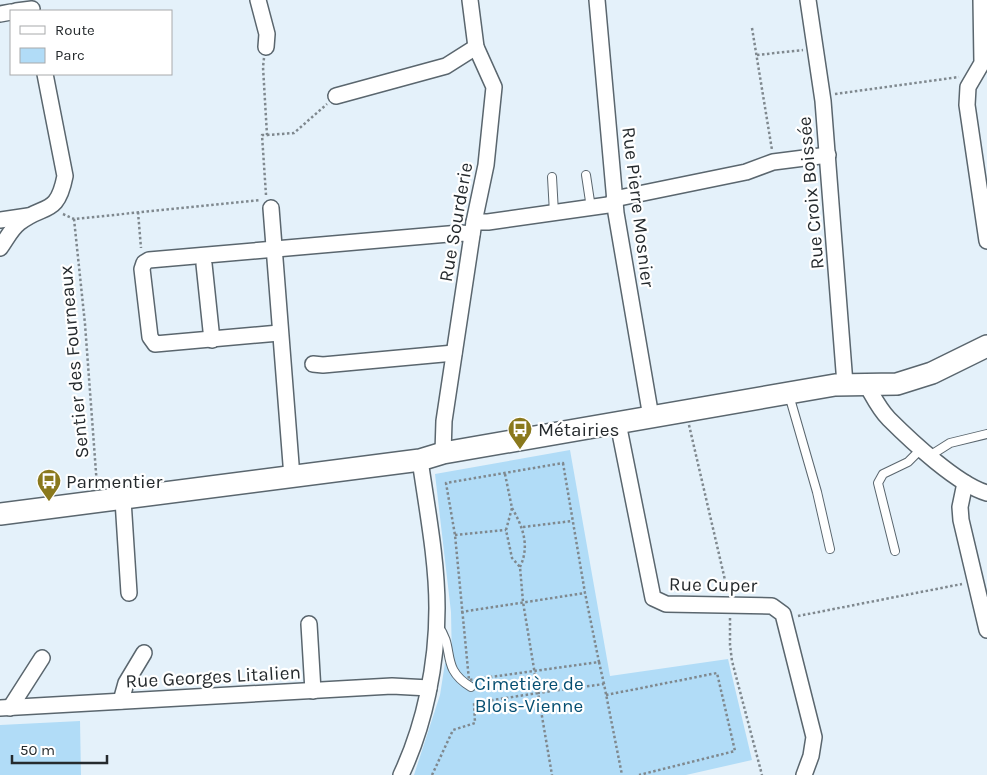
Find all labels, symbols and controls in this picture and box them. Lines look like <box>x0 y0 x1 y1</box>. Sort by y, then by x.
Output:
legend <box>10 10 172 75</box>
text: Route <box>55 21 95 39</box>
text: Parc <box>55 46 85 64</box>
street label: Rue Croix Boissée <box>793 115 829 270</box>
street label: Rue Pierre Mosnier <box>617 126 659 289</box>
street label: Rue Sourderie <box>435 161 477 284</box>
street label: Sentier des Fourneaux <box>55 264 93 459</box>
bus stop icon: Métairies <box>507 416 533 450</box>
place label: Métairies <box>538 419 619 441</box>
bus stop icon: Parmentier <box>36 468 62 502</box>
place label: Parmentier <box>66 471 162 493</box>
street label: Rue Cuper <box>669 573 757 597</box>
street label: Rue Georges Litalien <box>125 661 301 693</box>
park label: Cimetière de Blois-Vienne <box>474 673 584 717</box>
scale bar <box>12 732 108 764</box>
text: 50 m <box>20 741 55 759</box>

